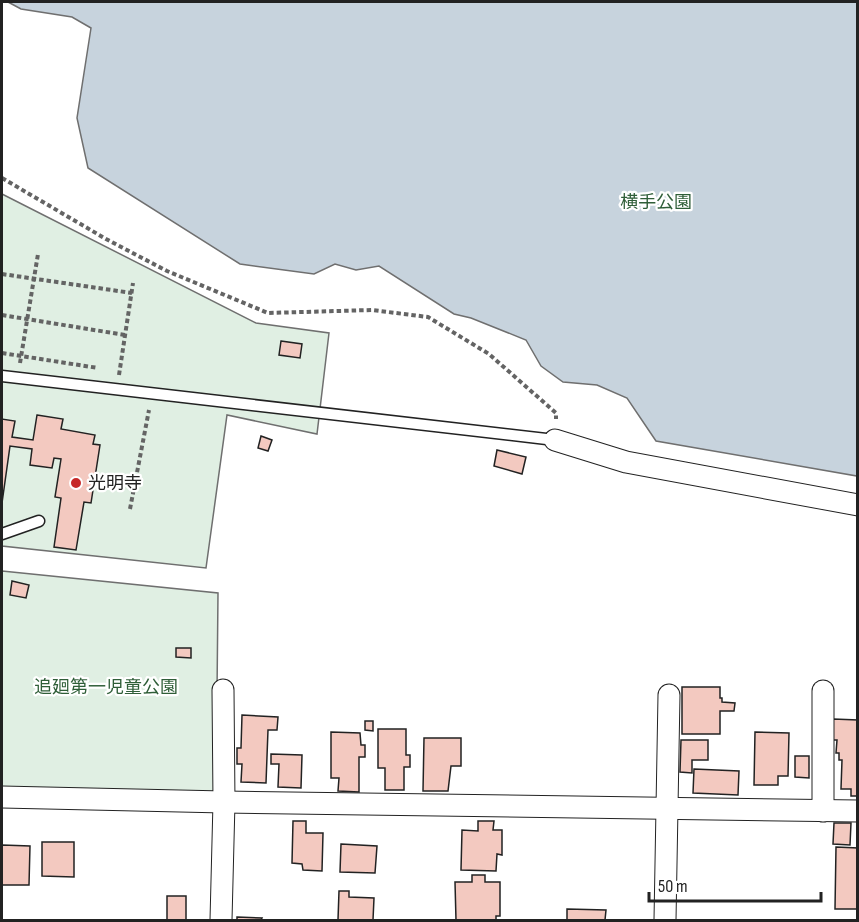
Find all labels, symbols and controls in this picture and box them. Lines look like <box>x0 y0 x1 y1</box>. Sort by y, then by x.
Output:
park label: 横手公園 <box>620 192 692 213</box>
place label: 光明寺 <box>88 473 142 494</box>
marker: 光明寺 <box>69 476 83 490</box>
park label: 追廻第一児童公園 <box>34 677 178 698</box>
scale bar <box>649 865 822 903</box>
text: 50 m <box>658 876 688 897</box>

